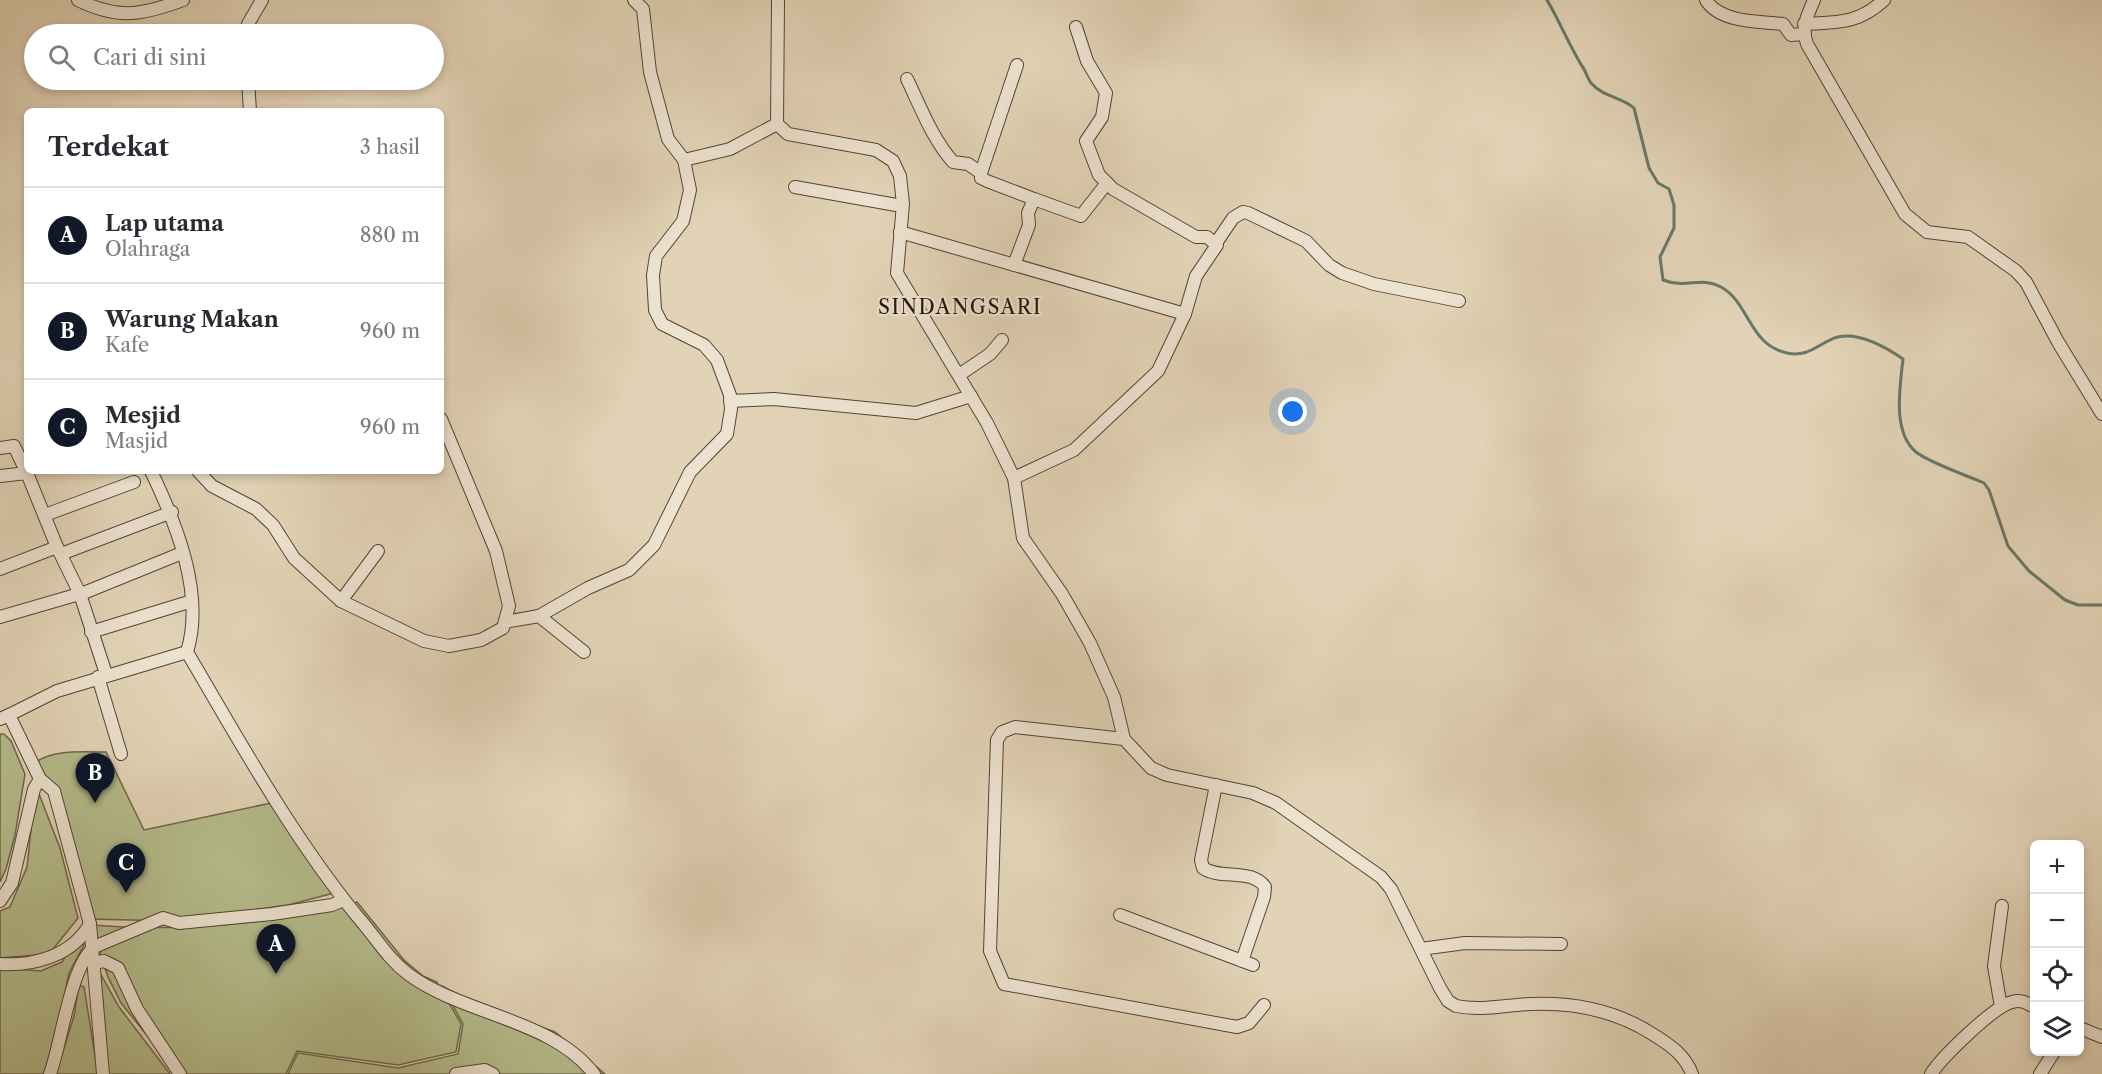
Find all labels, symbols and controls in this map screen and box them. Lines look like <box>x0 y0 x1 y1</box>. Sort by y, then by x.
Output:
search box <box>24 24 444 90</box>
icon: search <box>45 41 78 74</box>
text: Cari di sini <box>93 44 206 71</box>
text: Terdekat <box>48 131 169 163</box>
text: 3 hasil <box>360 135 420 159</box>
text: Lap utama <box>105 210 224 237</box>
text: A <box>60 223 75 247</box>
text: 880 m <box>360 223 420 247</box>
text: Olahraga <box>105 237 190 261</box>
district label: SINDANGSARI <box>878 295 1042 319</box>
text: Warung Makan <box>105 306 279 333</box>
text: B <box>60 319 75 343</box>
text: 960 m <box>360 319 420 343</box>
text: Kafe <box>105 333 149 357</box>
your location <box>1278 397 1307 426</box>
text: Mesjid <box>105 402 181 429</box>
text: C <box>59 415 76 439</box>
text: 960 m <box>360 415 420 439</box>
text: Masjid <box>105 429 168 453</box>
pin: B <box>76 754 115 803</box>
map controls <box>2030 840 2084 1056</box>
button: + <box>2030 840 2084 894</box>
pin: C <box>106 844 146 893</box>
button: − <box>2030 894 2084 948</box>
pin: A <box>256 924 296 974</box>
button: locate <box>2030 948 2084 1002</box>
button: layers <box>2030 1002 2084 1056</box>

